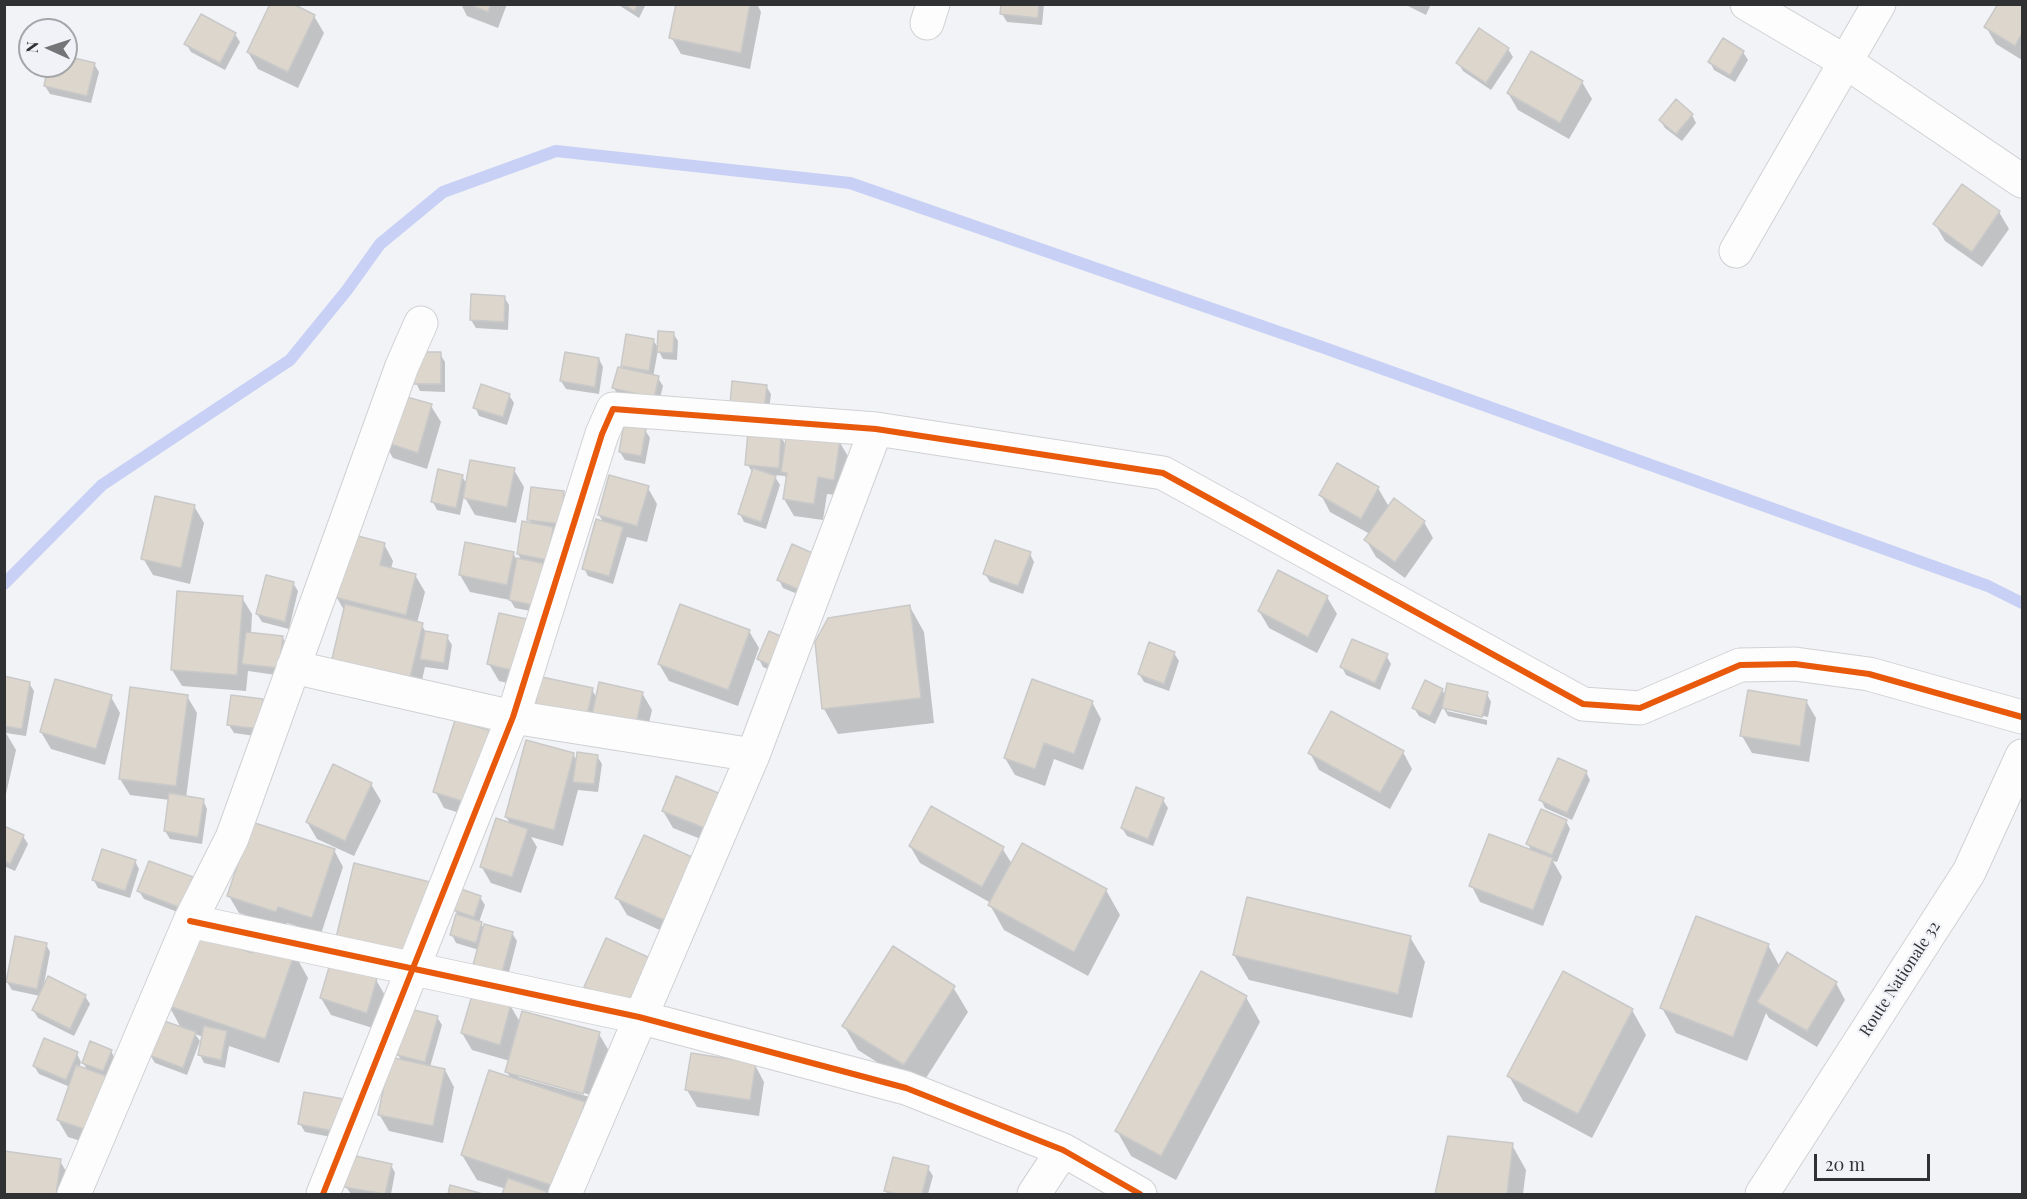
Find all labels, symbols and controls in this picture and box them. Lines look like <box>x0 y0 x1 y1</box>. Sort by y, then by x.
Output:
north arrow <box>18 18 78 78</box>
text: N <box>21 41 42 53</box>
street label: Route Nationale 32 <box>1856 918 1944 1040</box>
scale bar <box>1817 1142 1932 1180</box>
text: 20 m <box>1825 1152 1865 1176</box>

